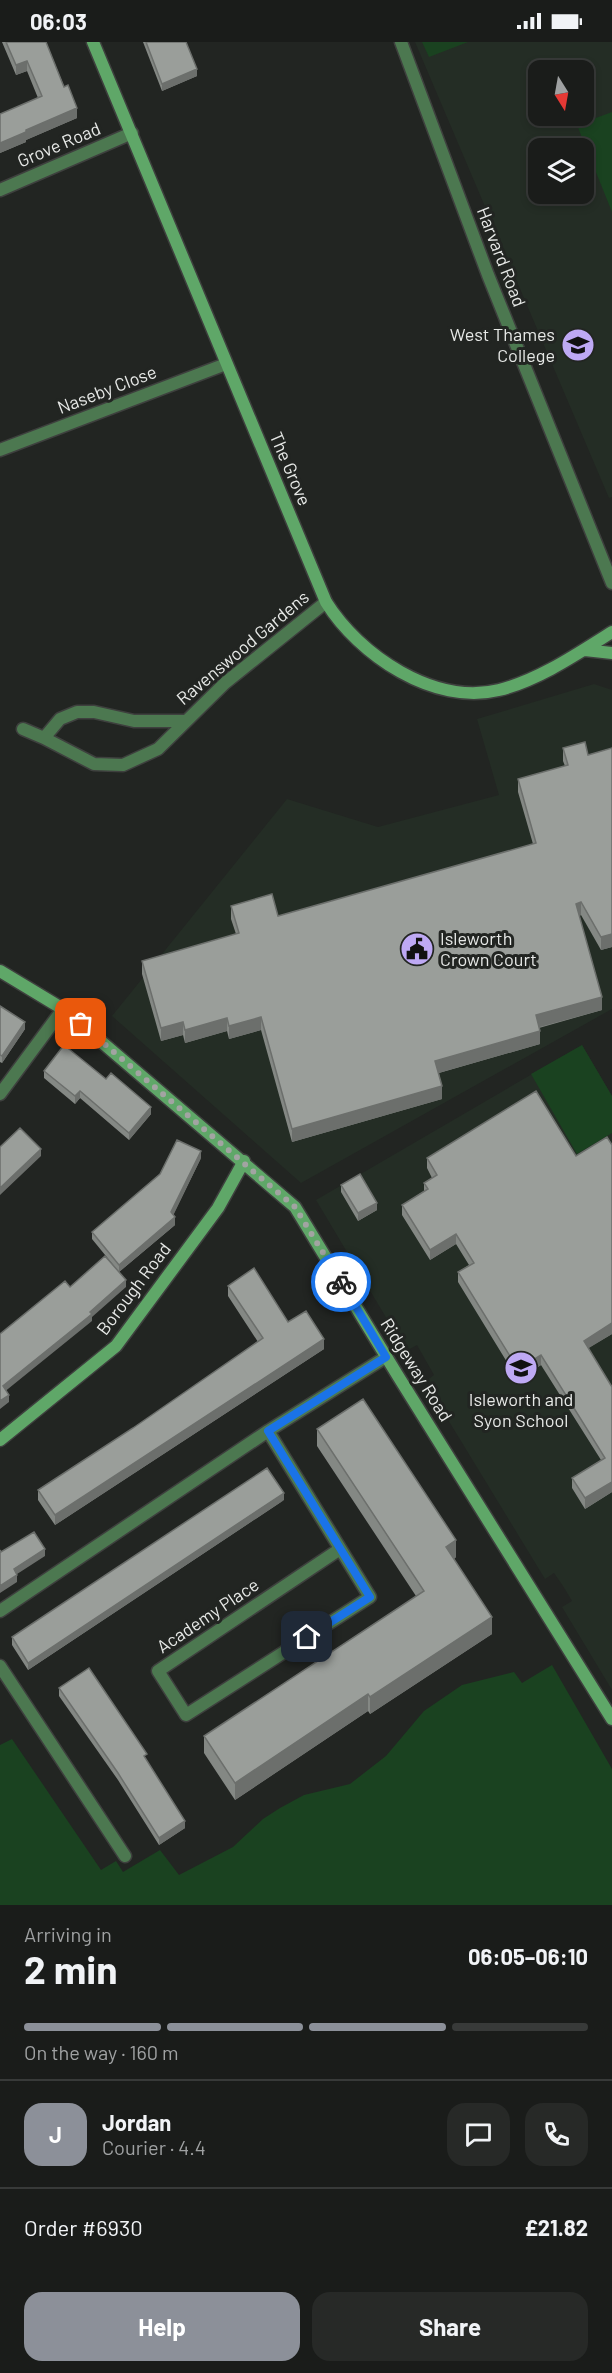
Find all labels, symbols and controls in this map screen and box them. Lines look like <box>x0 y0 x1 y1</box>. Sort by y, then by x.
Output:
text: 06:03 <box>30 8 87 34</box>
north arrow <box>528 60 594 126</box>
map controls <box>528 60 594 204</box>
street label: Grove Road <box>14 117 103 171</box>
button: layers <box>528 138 594 204</box>
street label: Harvard Road <box>473 204 531 310</box>
place label: West Thames College <box>450 323 555 366</box>
school or university icon: West Thames College <box>560 327 596 363</box>
street label: Naseby Close <box>54 360 159 418</box>
street label: The Grove <box>266 429 316 509</box>
street label: Ravenswood Gardens <box>172 586 313 709</box>
place label: Isleworth Crown Court <box>440 927 537 970</box>
public building icon: Isleworth Crown Court <box>399 931 435 967</box>
pin <box>55 998 106 1049</box>
icon: bag <box>64 1007 97 1040</box>
street label: Borough Road <box>91 1238 175 1339</box>
courier <box>311 1252 371 1312</box>
icon: bike <box>325 1266 358 1299</box>
street label: Ridgeway Road <box>376 1314 457 1425</box>
school or university icon: Isleworth and Syon School <box>503 1350 539 1386</box>
place label: Isleworth and Syon School <box>469 1388 573 1431</box>
street label: Academy Place <box>152 1573 263 1657</box>
pin <box>281 1611 332 1662</box>
icon: home <box>290 1620 323 1653</box>
text: Arriving in <box>24 1922 112 1946</box>
text: 06:05–06:10 <box>468 1943 588 1969</box>
text: 2 min <box>24 1945 117 1992</box>
text: On the way · 160 m <box>24 2040 179 2064</box>
button: chat <box>447 2103 510 2166</box>
button: phone <box>525 2103 588 2166</box>
text: Jordan <box>102 2109 171 2135</box>
text: J <box>49 2121 62 2147</box>
text: Courier · 4.4 <box>102 2135 206 2159</box>
text: Order #6930 <box>24 2214 143 2240</box>
text: £21.82 <box>524 2214 588 2240</box>
button: Help <box>24 2292 300 2361</box>
button: Share <box>312 2292 588 2361</box>

